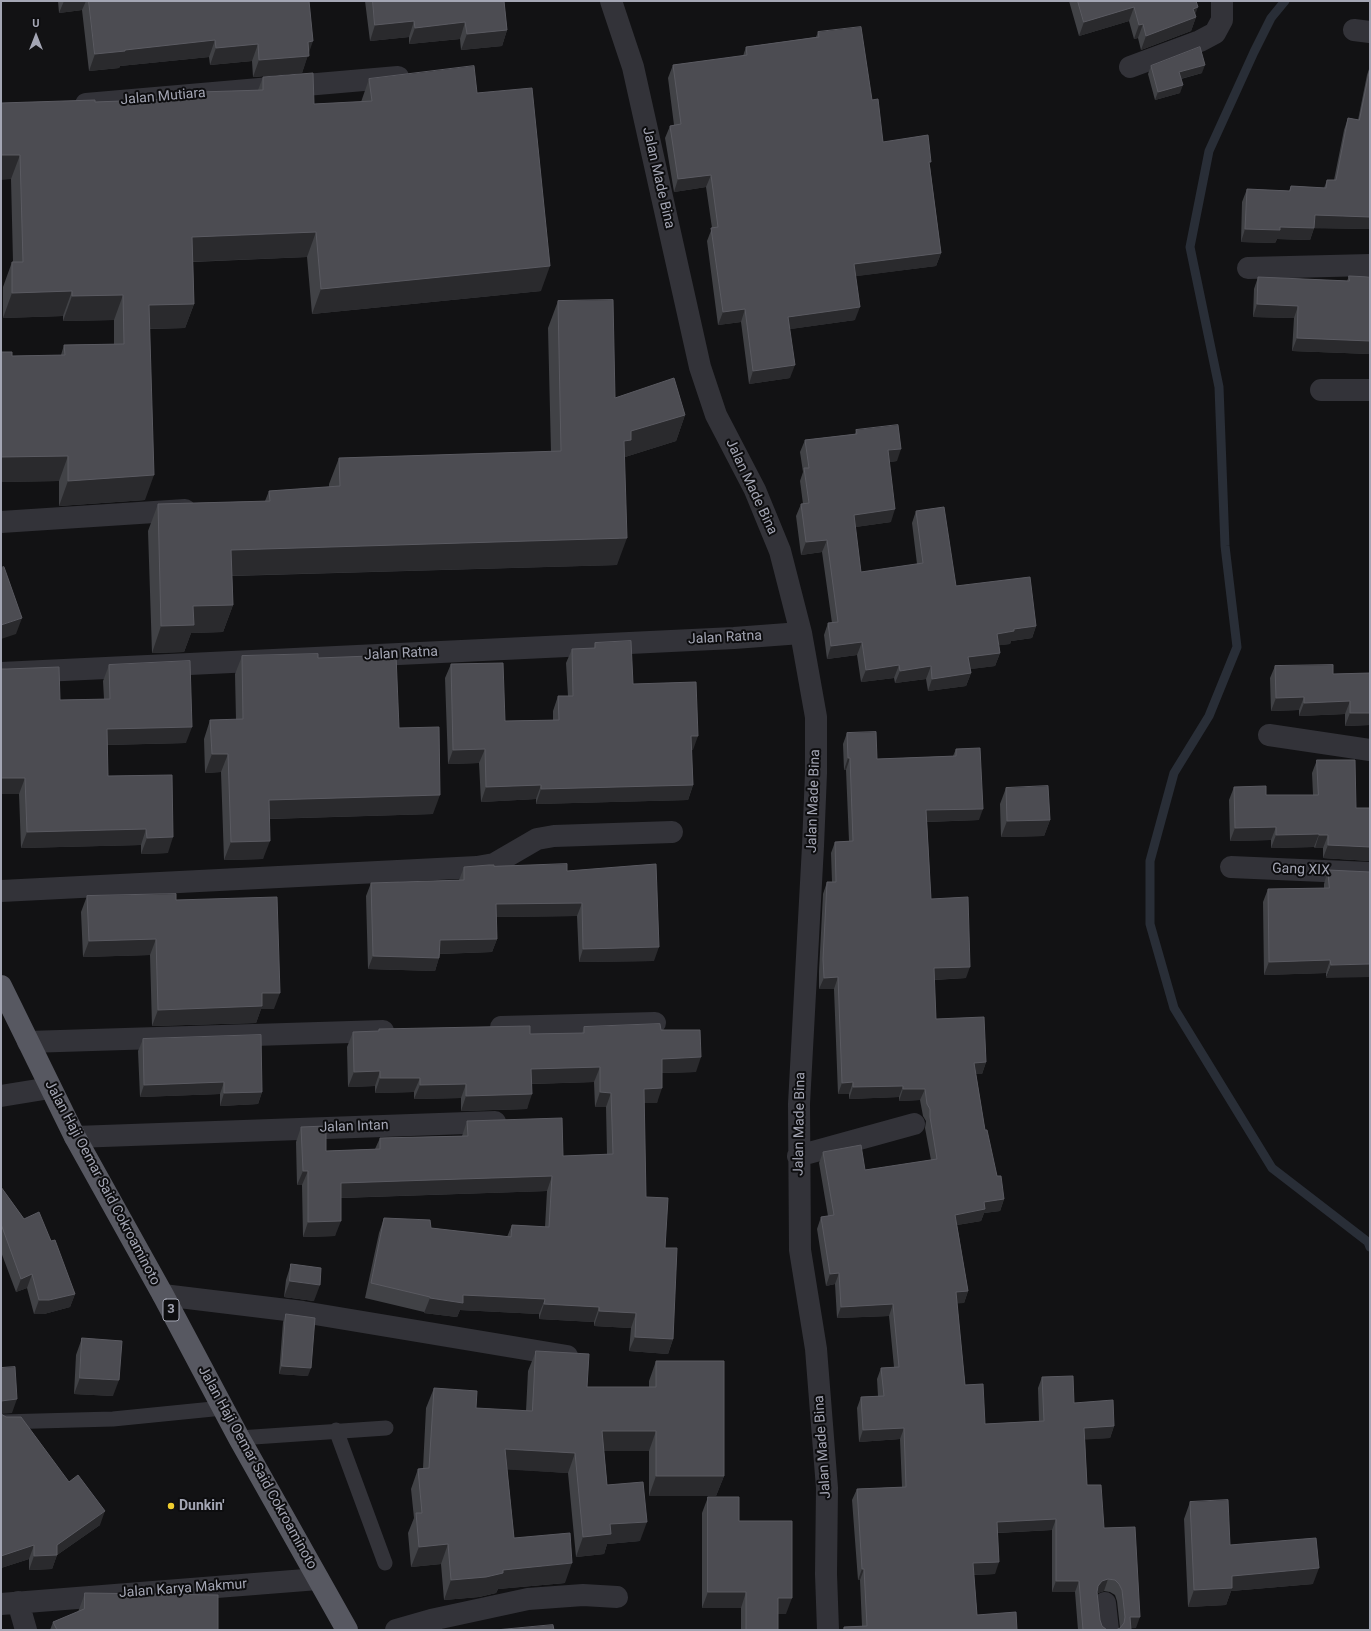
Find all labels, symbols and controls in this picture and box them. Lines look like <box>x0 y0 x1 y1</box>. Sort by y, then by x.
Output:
north arrow <box>16 16 56 56</box>
text: U <box>32 17 40 30</box>
street label: Jalan Mutiara <box>120 85 206 109</box>
street label: Jalan Made Bina <box>638 126 678 230</box>
street label: Jalan Made Bina <box>721 436 781 538</box>
street label: Jalan Ratna <box>688 628 762 648</box>
street label: Jalan Ratna <box>364 644 438 664</box>
street label: Jalan Made Bina <box>804 749 824 853</box>
street label: Gang XIX <box>1272 861 1330 879</box>
street label: Jalan Made Bina <box>791 1072 809 1176</box>
street label: Jalan Haji Oemar Said Cokroaminoto <box>41 1078 163 1288</box>
street label: Jalan Intan <box>319 1117 389 1137</box>
road number: 3 <box>163 1299 179 1321</box>
street label: Jalan Haji Oemar Said Cokroaminoto <box>194 1364 320 1572</box>
street label: Jalan Made Bina <box>811 1395 835 1499</box>
place label: Dunkin' <box>179 1498 224 1514</box>
marker: Dunkin' <box>166 1501 176 1511</box>
street label: Jalan Karya Makmur <box>119 1576 247 1602</box>

